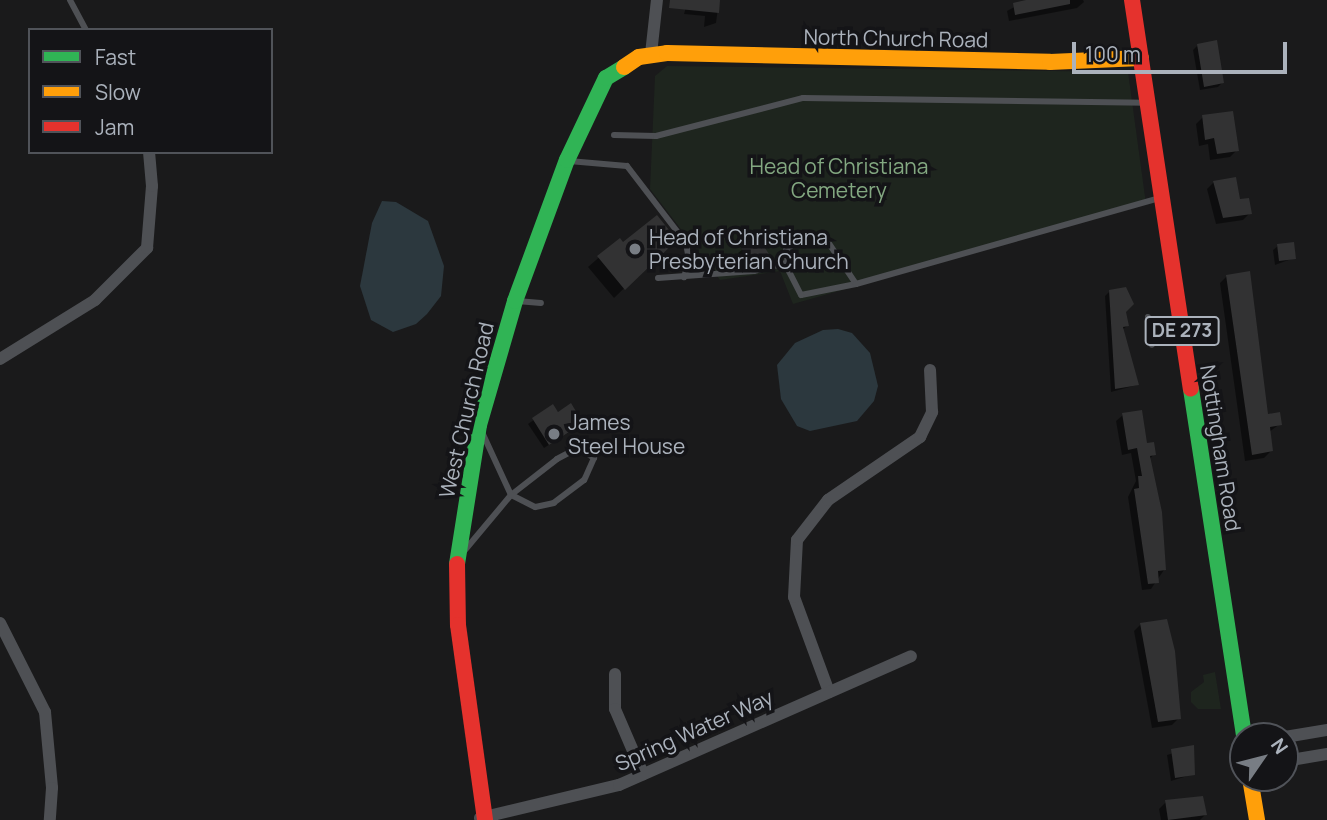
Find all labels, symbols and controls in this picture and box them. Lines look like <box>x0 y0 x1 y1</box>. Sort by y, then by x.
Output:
street label: North Church Road <box>803 24 989 52</box>
legend <box>28 28 273 154</box>
scale bar <box>1075 28 1290 72</box>
text: 100 m <box>1085 40 1141 68</box>
text: Fast <box>95 43 136 71</box>
text: Slow <box>95 78 141 106</box>
text: Jam <box>95 113 134 141</box>
park label: Head of Christiana Cemetery <box>750 153 928 203</box>
place label: Head of Christiana Presbyterian Church <box>649 224 849 274</box>
marker: Head of Christiana Presbyterian Church <box>627 241 643 257</box>
road number: DE 273 <box>1144 316 1220 346</box>
street label: West Church Road <box>434 320 498 500</box>
street label: Nottingham Road <box>1195 363 1247 533</box>
place label: James Steel House <box>568 409 685 459</box>
marker: James Steel House <box>546 426 562 442</box>
street label: Spring Water Way <box>611 684 777 776</box>
north arrow <box>1229 722 1299 792</box>
text: N <box>1265 733 1294 759</box>

